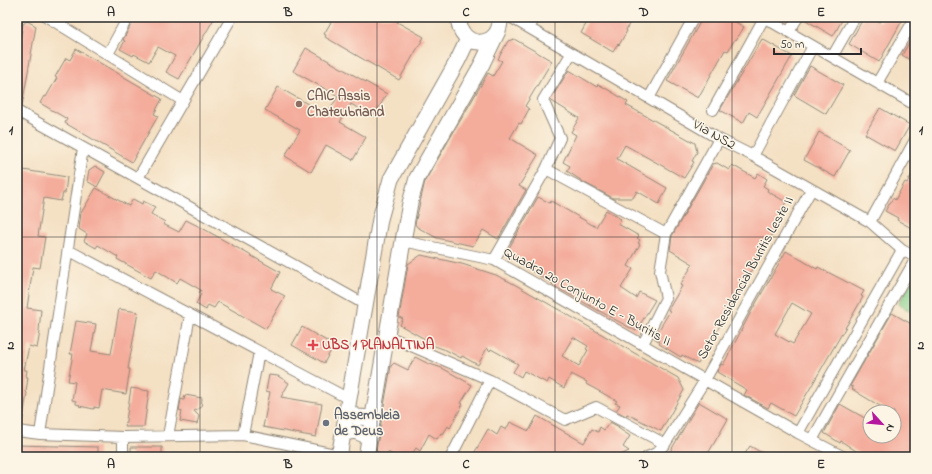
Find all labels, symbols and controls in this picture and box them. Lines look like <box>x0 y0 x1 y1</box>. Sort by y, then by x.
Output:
text: A <box>107 3 115 22</box>
text: B <box>283 3 293 22</box>
text: C <box>462 3 470 22</box>
text: D <box>638 3 649 22</box>
text: E <box>817 3 825 22</box>
scale bar <box>774 30 861 56</box>
text: 50 m <box>780 36 804 54</box>
place label: CAIC Assis Chateubriand <box>307 86 385 123</box>
marker: CAIC Assis Chateubriand <box>294 99 304 109</box>
street label: Via NS2 <box>688 114 739 155</box>
text: 1 <box>9 121 14 140</box>
text: 1 <box>919 121 924 140</box>
street label: Setor Residencial Buritis Leste II <box>692 193 800 363</box>
street label: Quadra 20 Conjunto E - Buritis II <box>499 242 675 352</box>
place label: UBS 1 PLANALTINA <box>322 335 435 356</box>
text: 2 <box>7 336 15 355</box>
text: 2 <box>917 336 925 355</box>
marker: UBS 1 PLANALTINA <box>307 339 319 351</box>
north arrow <box>862 404 902 444</box>
place label: Assembleia de Deus <box>334 405 400 442</box>
marker: Assembleia de Deus <box>321 418 331 428</box>
text: N <box>881 421 899 435</box>
text: A <box>107 455 115 474</box>
text: B <box>283 455 293 474</box>
text: C <box>462 455 470 474</box>
text: D <box>638 455 649 474</box>
text: E <box>817 455 825 474</box>

